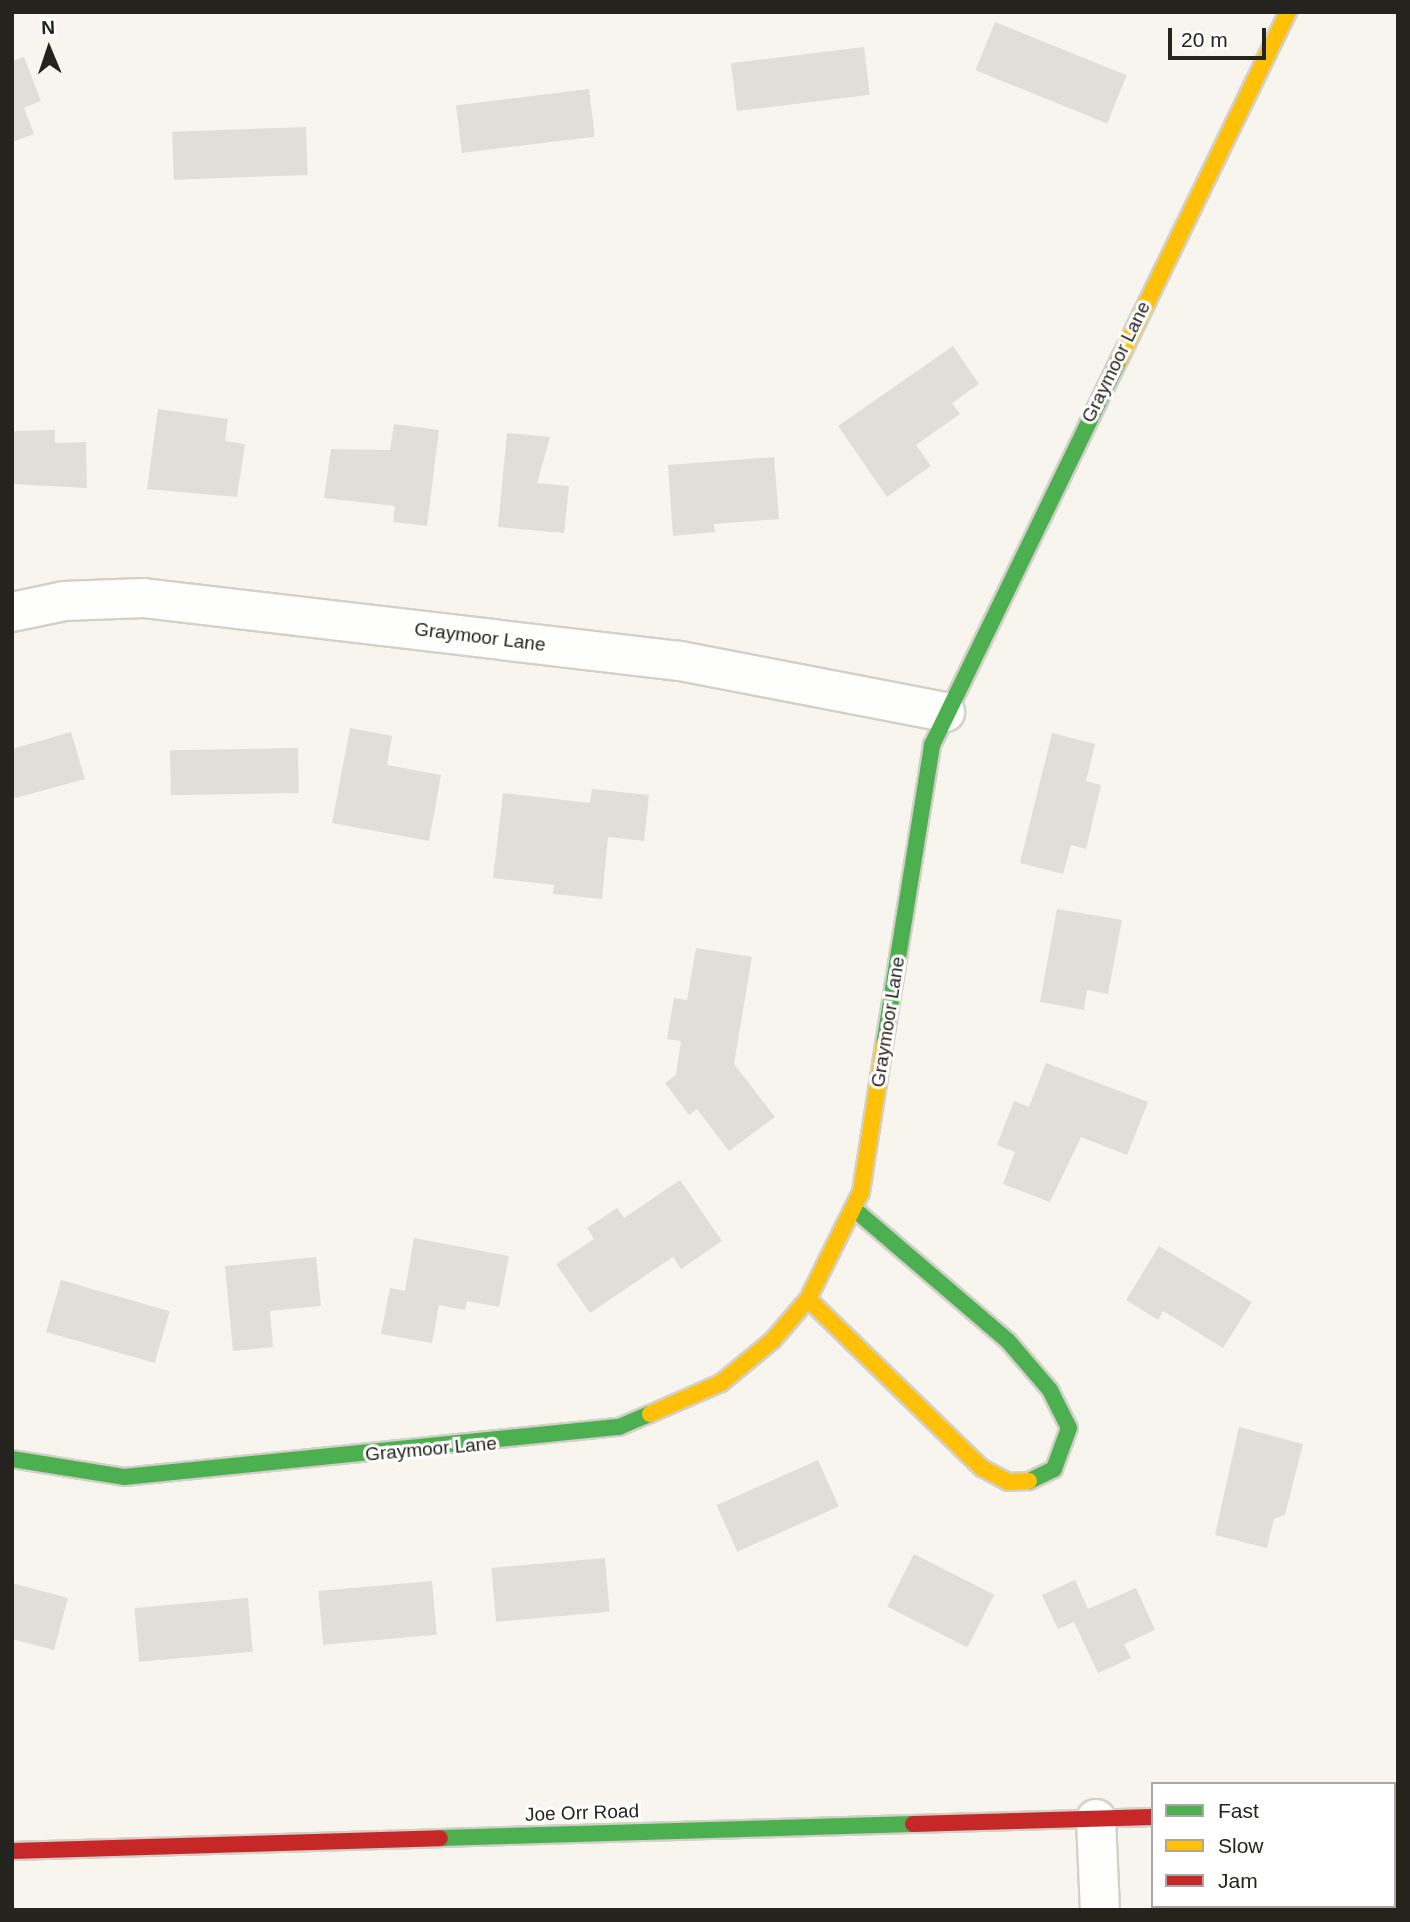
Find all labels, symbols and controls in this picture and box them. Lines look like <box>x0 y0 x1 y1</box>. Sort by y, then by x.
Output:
north arrow <box>14 14 84 84</box>
scale bar <box>1172 14 1270 58</box>
text: N <box>41 17 55 38</box>
text: 20 m <box>1181 28 1228 51</box>
street label: Graymoor Lane <box>1077 298 1155 426</box>
street label: Graymoor Lane <box>413 618 547 656</box>
street label: Graymoor Lane <box>866 955 910 1089</box>
street label: Graymoor Lane <box>364 1432 498 1466</box>
legend <box>1151 1782 1396 1908</box>
text: Fast <box>1218 1799 1259 1822</box>
street label: Joe Orr Road <box>525 1800 639 1826</box>
text: Slow <box>1218 1834 1264 1857</box>
text: Jam <box>1218 1869 1258 1892</box>

